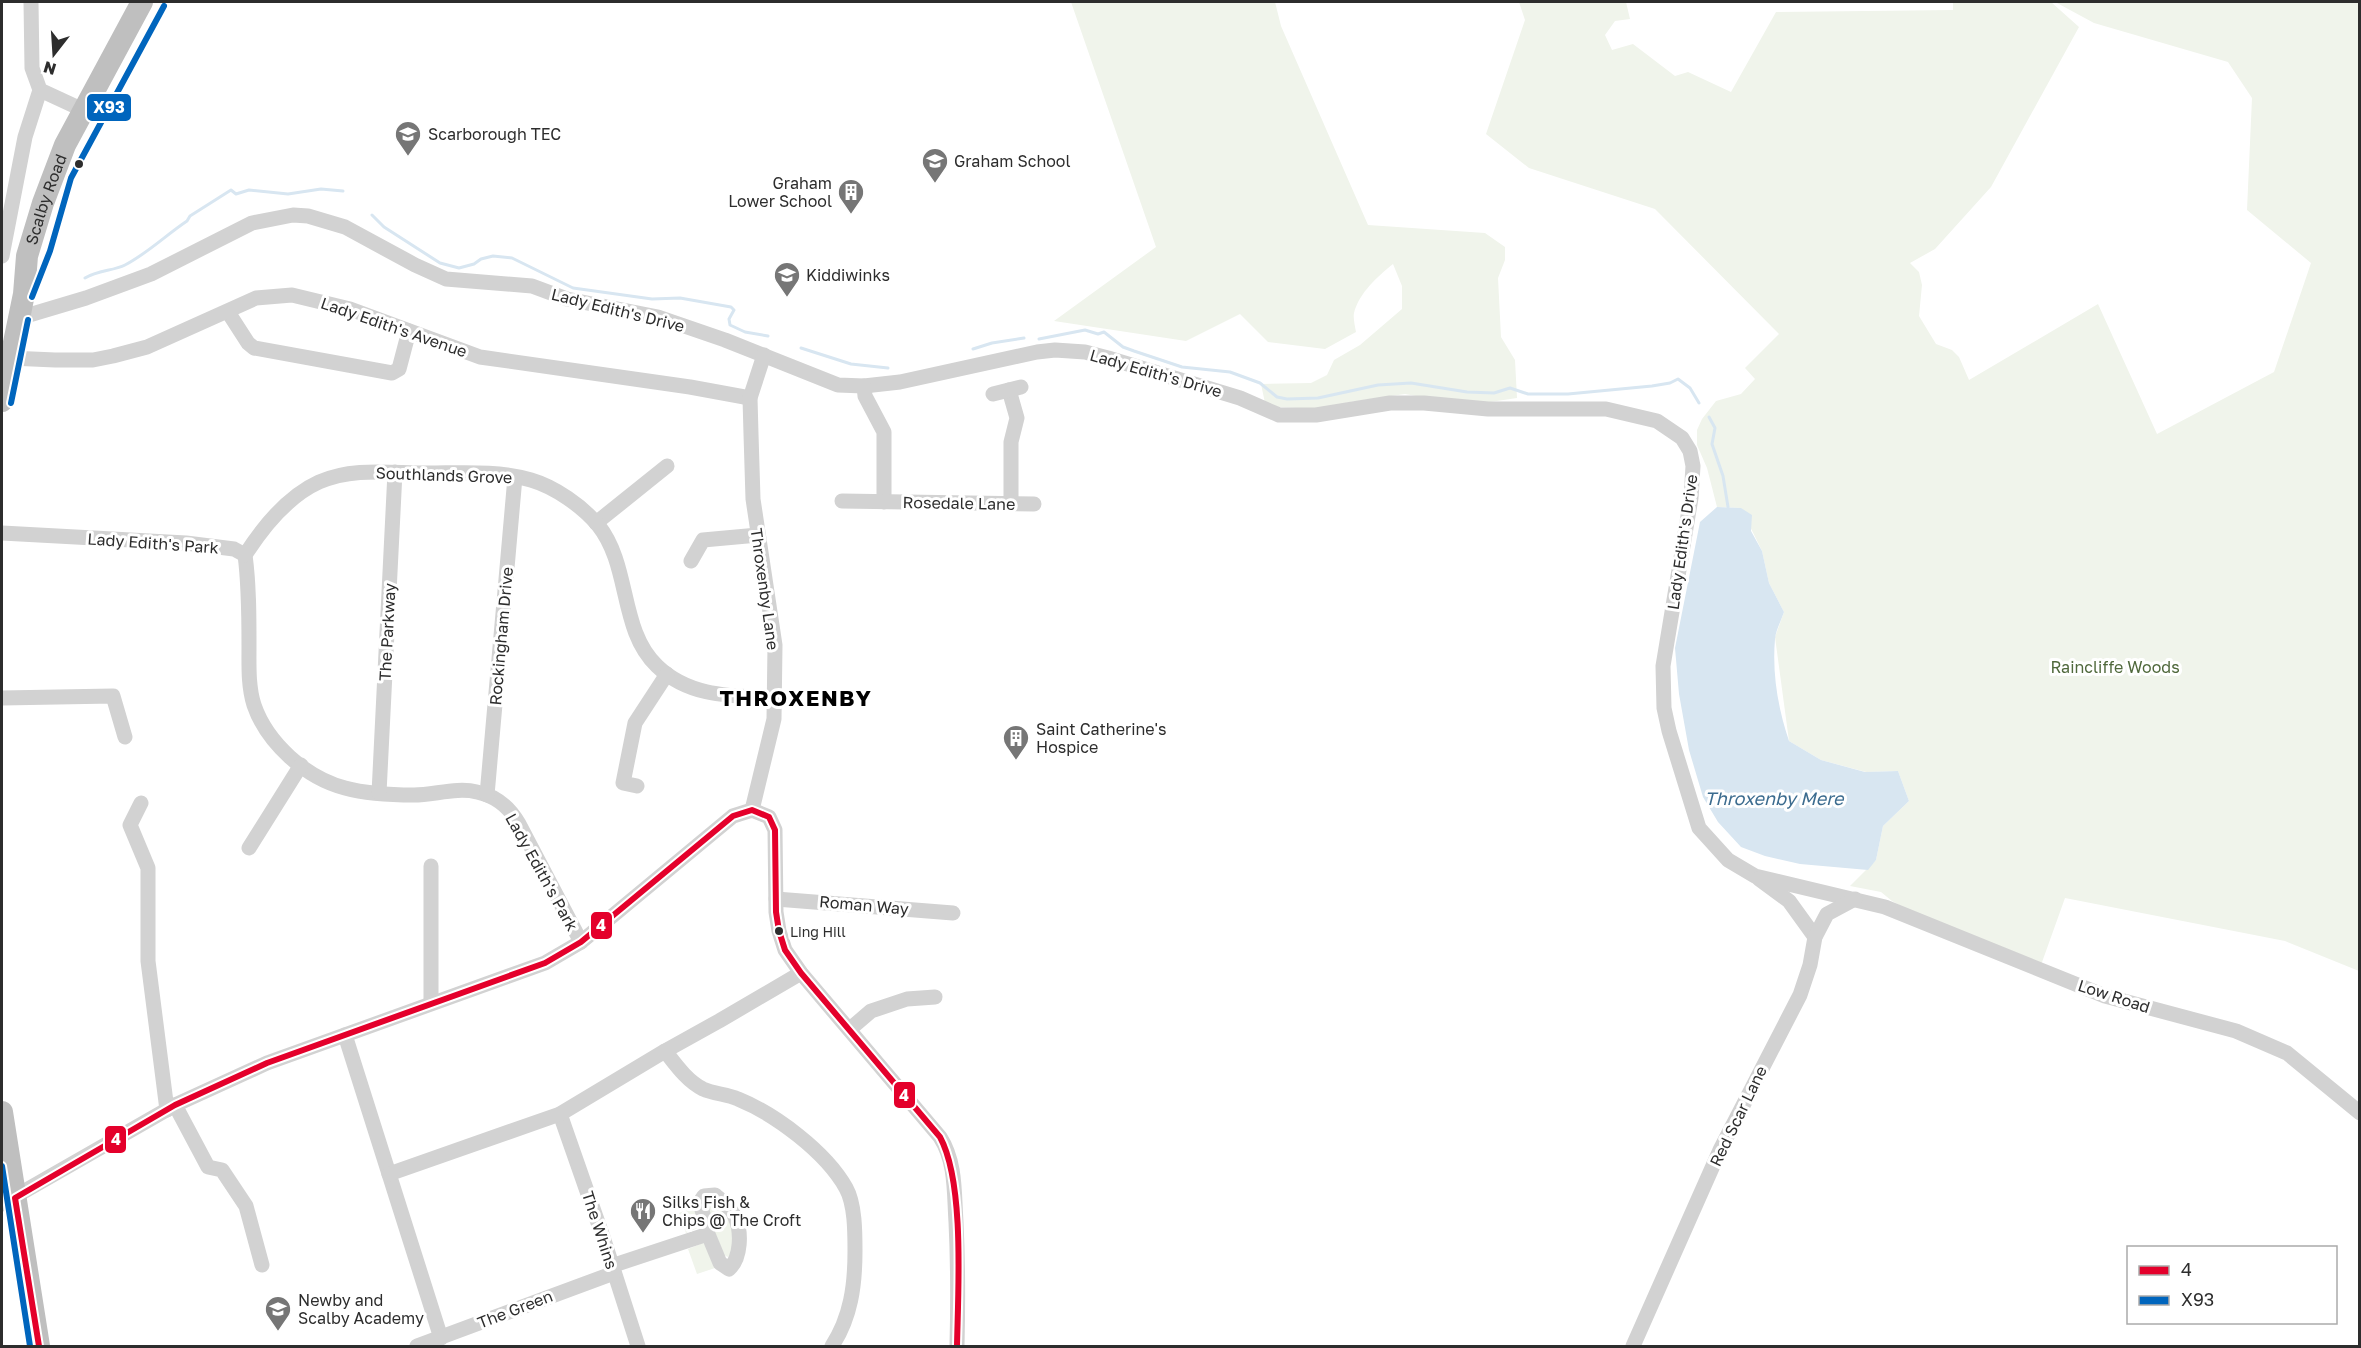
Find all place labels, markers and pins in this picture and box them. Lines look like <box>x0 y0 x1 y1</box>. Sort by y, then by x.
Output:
school or university icon: Scarborough TEC <box>393 119 423 157</box>
place label: Scarborough TEC <box>428 124 561 144</box>
school or university icon: Graham School <box>920 146 950 184</box>
place label: Graham School <box>954 151 1071 171</box>
unlabelled marker <box>73 158 85 170</box>
place label: Graham Lower School <box>728 173 832 211</box>
building icon: Graham Lower School <box>836 177 866 215</box>
school or university icon: Kiddiwinks <box>772 260 802 298</box>
place label: Kiddiwinks <box>806 265 890 285</box>
place label: Saint Catherine's Hospice <box>1036 719 1166 757</box>
building icon: Saint Catherine's Hospice <box>1001 723 1031 761</box>
place label: Ling Hill <box>790 923 846 940</box>
marker: Ling Hill <box>773 925 785 937</box>
place label: Silks Fish & Chips @ The Croft <box>662 1192 802 1230</box>
restaurant icon: Silks Fish & Chips @ The Croft <box>628 1196 658 1234</box>
place label: Newby and Scalby Academy <box>298 1290 424 1328</box>
school or university icon: Newby and Scalby Academy <box>263 1294 293 1332</box>

